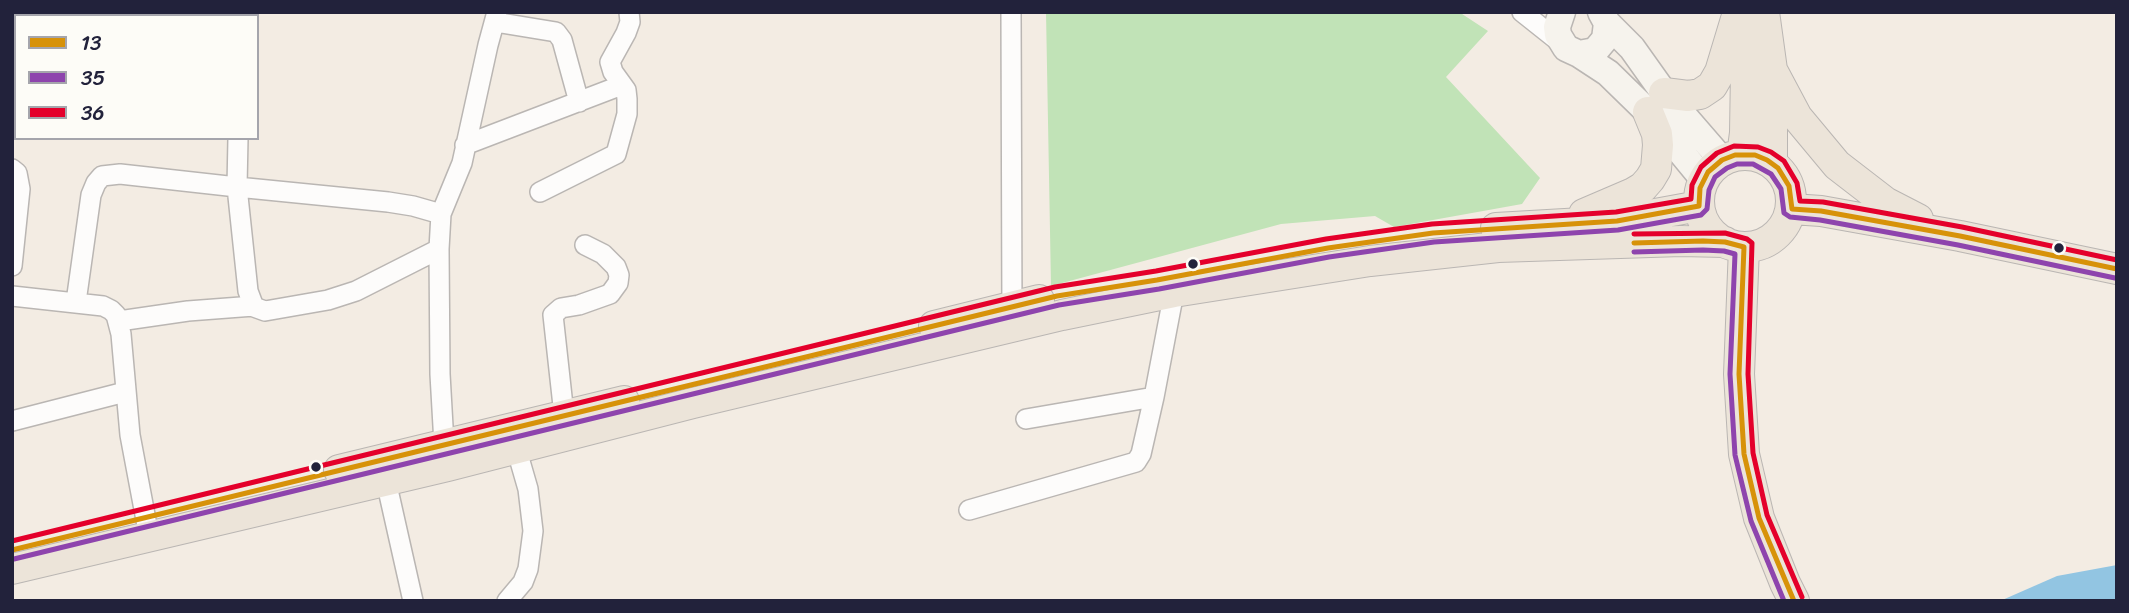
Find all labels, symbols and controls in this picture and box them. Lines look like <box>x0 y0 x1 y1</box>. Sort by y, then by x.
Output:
legend <box>14 14 259 140</box>
text: 13 <box>81 24 102 62</box>
text: 35 <box>81 59 105 97</box>
text: 36 <box>81 94 104 132</box>
unlabelled marker <box>2052 241 2066 255</box>
unlabelled marker <box>1186 257 1200 271</box>
unlabelled marker <box>309 460 323 474</box>

